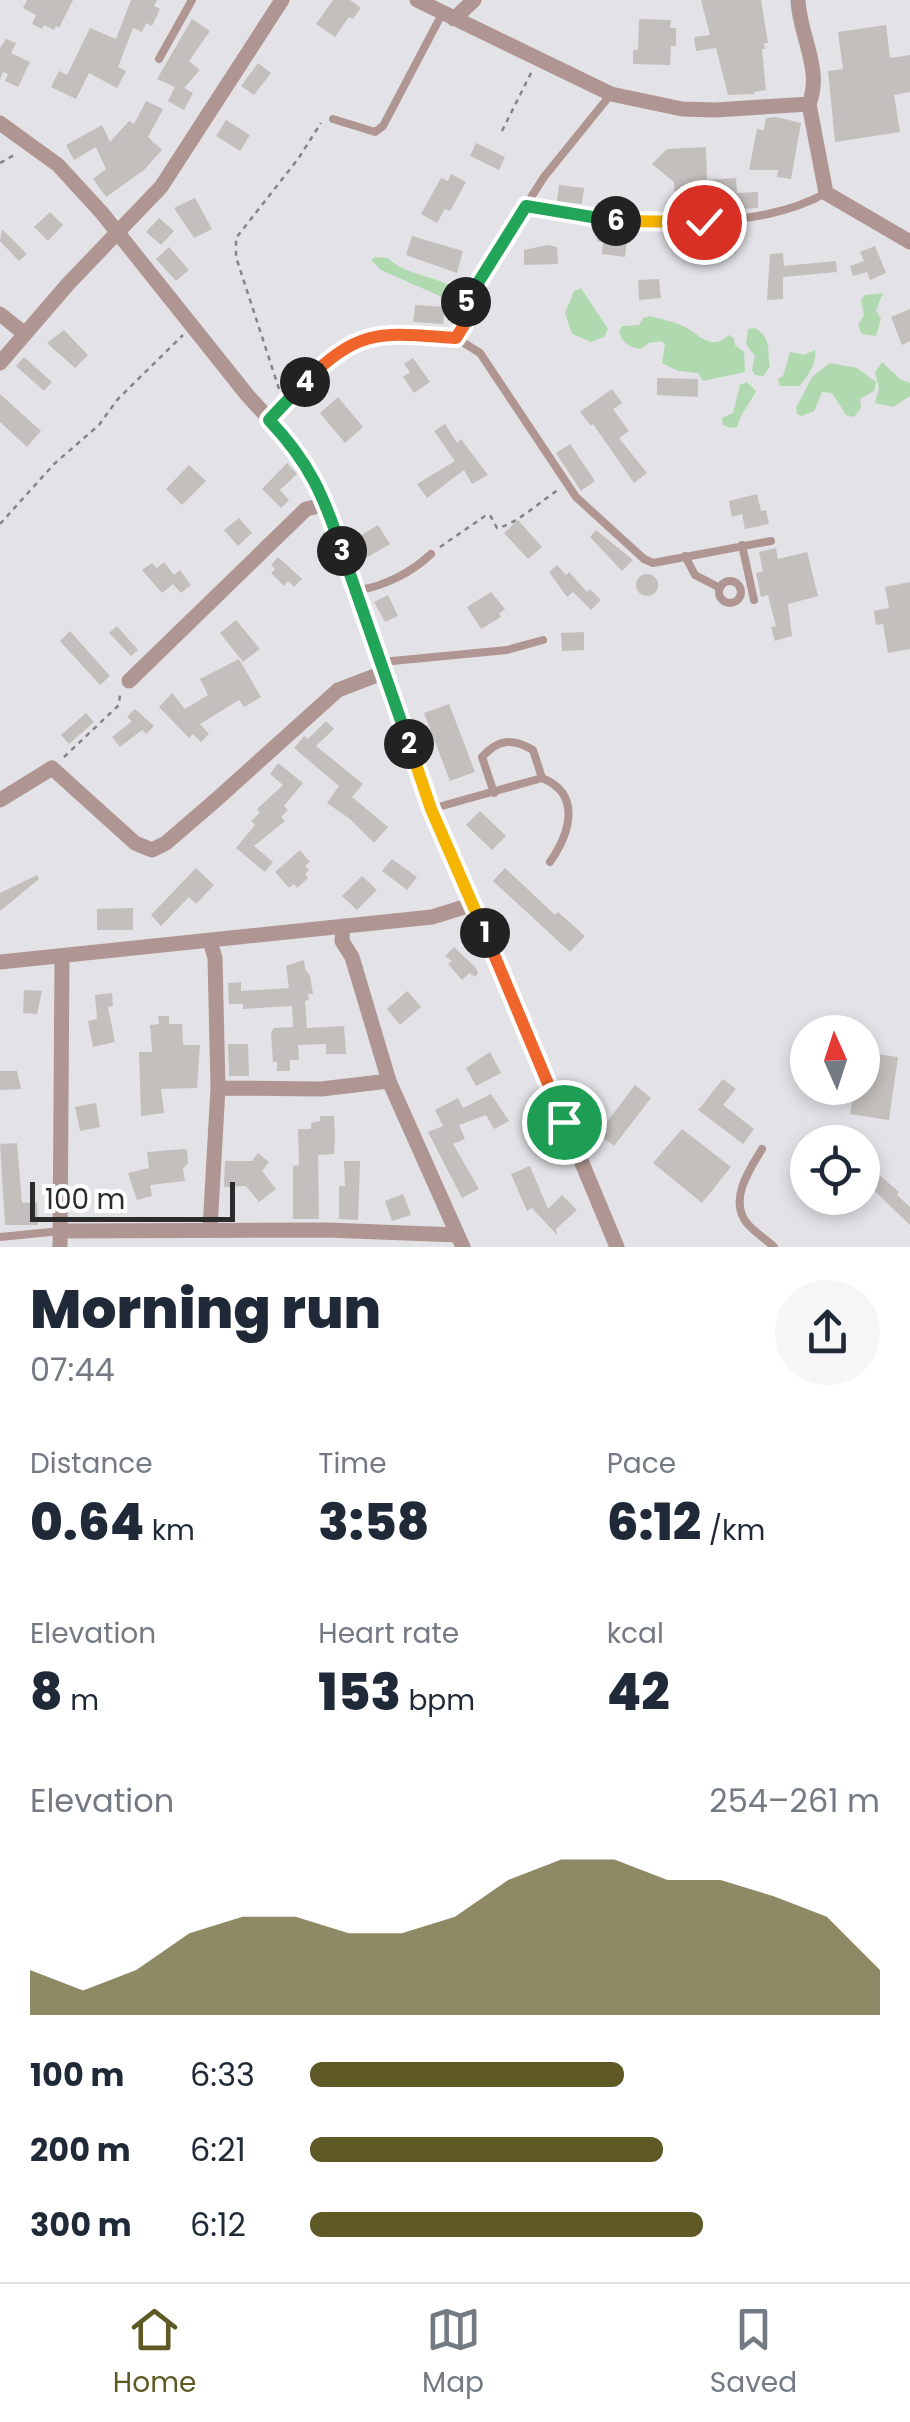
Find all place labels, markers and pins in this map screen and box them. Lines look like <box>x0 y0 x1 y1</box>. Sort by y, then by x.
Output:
pin <box>662 180 747 265</box>
pin: 6 <box>591 196 641 246</box>
pin: 5 <box>441 277 491 327</box>
pin: 4 <box>280 357 330 407</box>
pin: 3 <box>317 526 367 576</box>
pin: 2 <box>384 719 434 769</box>
pin: 1 <box>460 908 510 958</box>
pin <box>522 1080 607 1165</box>

